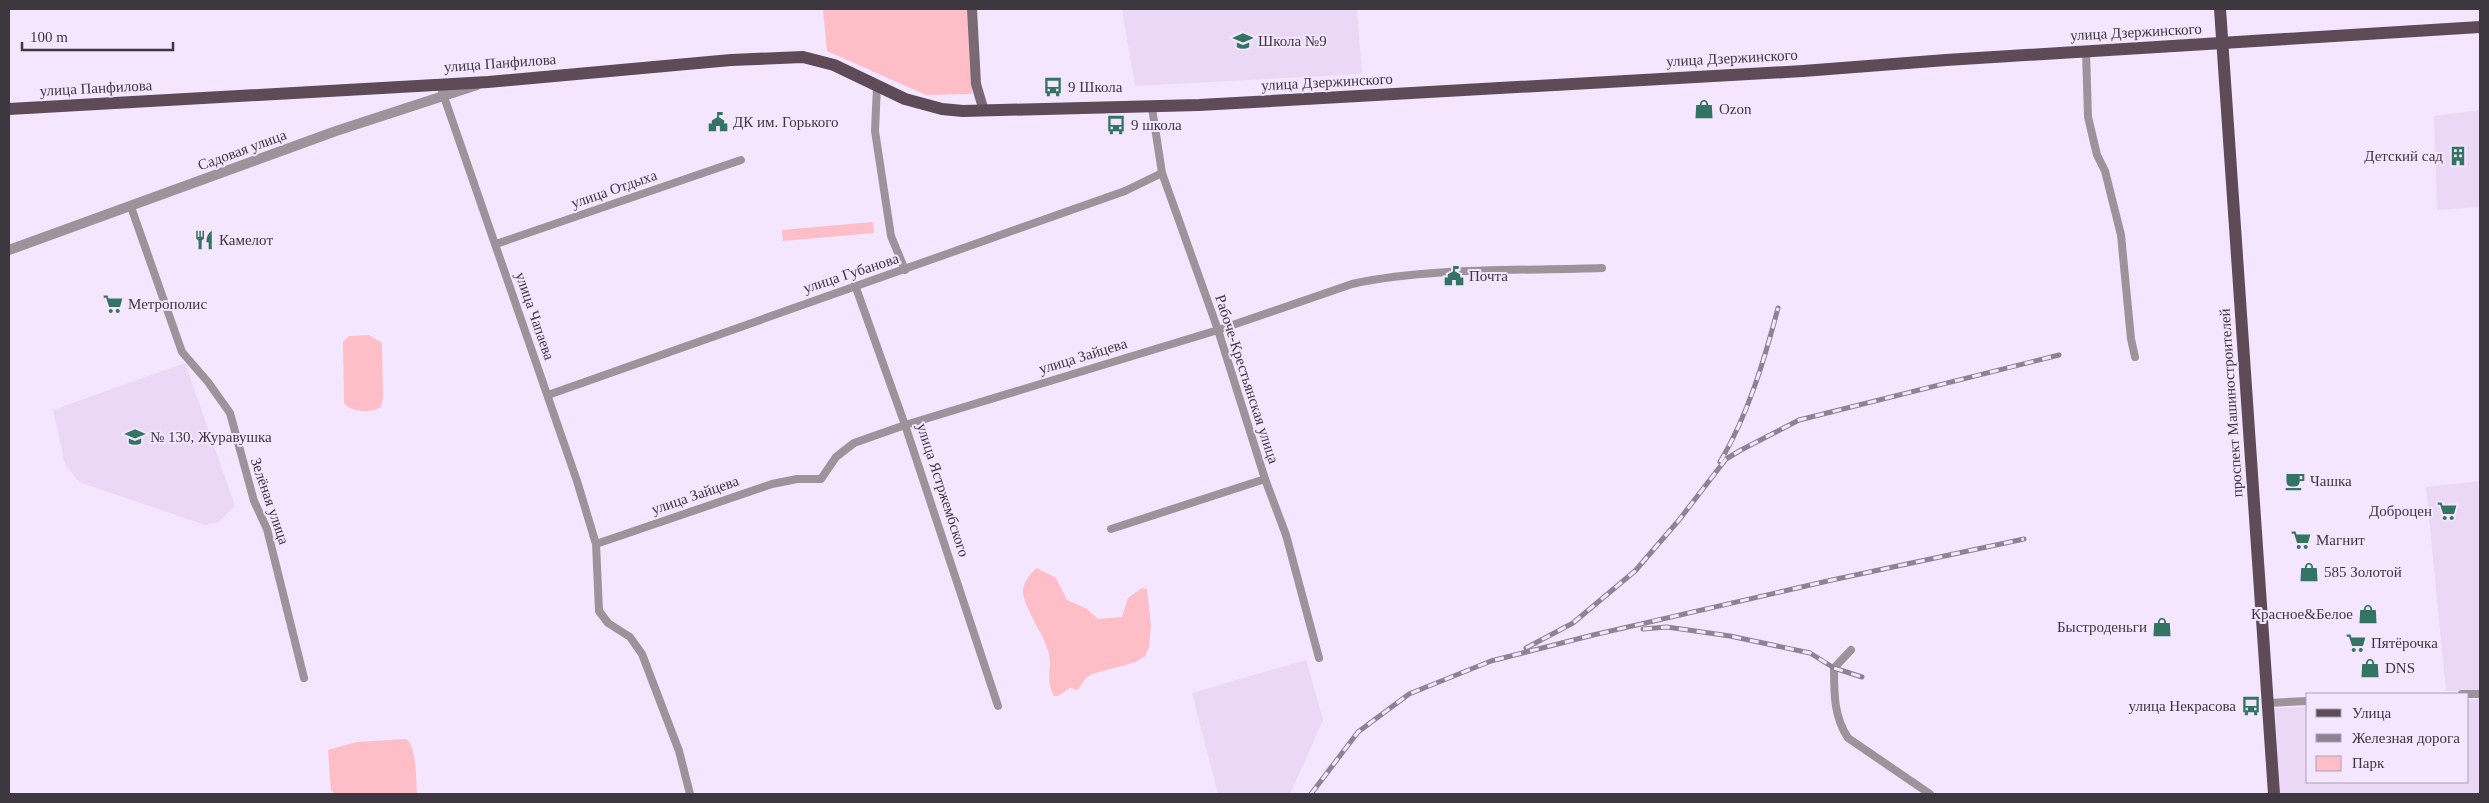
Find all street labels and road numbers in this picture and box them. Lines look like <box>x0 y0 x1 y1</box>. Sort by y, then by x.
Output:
street label: улица Дзержинского <box>2070 21 2202 43</box>
street label: улица Дзержинского <box>1666 47 1798 69</box>
street label: улица Панфилова <box>443 51 557 75</box>
street label: улица Дзержинского <box>1261 71 1393 93</box>
street label: улица Панфилова <box>39 77 153 99</box>
street label: Садовая улица <box>196 126 289 173</box>
street label: улица Отдыха <box>569 167 659 211</box>
street label: улица Губанова <box>801 250 901 296</box>
street label: улица Чапаева <box>512 270 558 362</box>
street label: Рабоче-Крестьянская улица <box>1212 293 1282 466</box>
street label: проспект Машиностроителей <box>2216 308 2246 498</box>
street label: улица Зайцева <box>1037 335 1129 377</box>
street label: улица Ястржембского <box>914 421 972 559</box>
street label: Зелёная улица <box>248 456 292 547</box>
street label: улица Зайцева <box>649 472 741 517</box>

